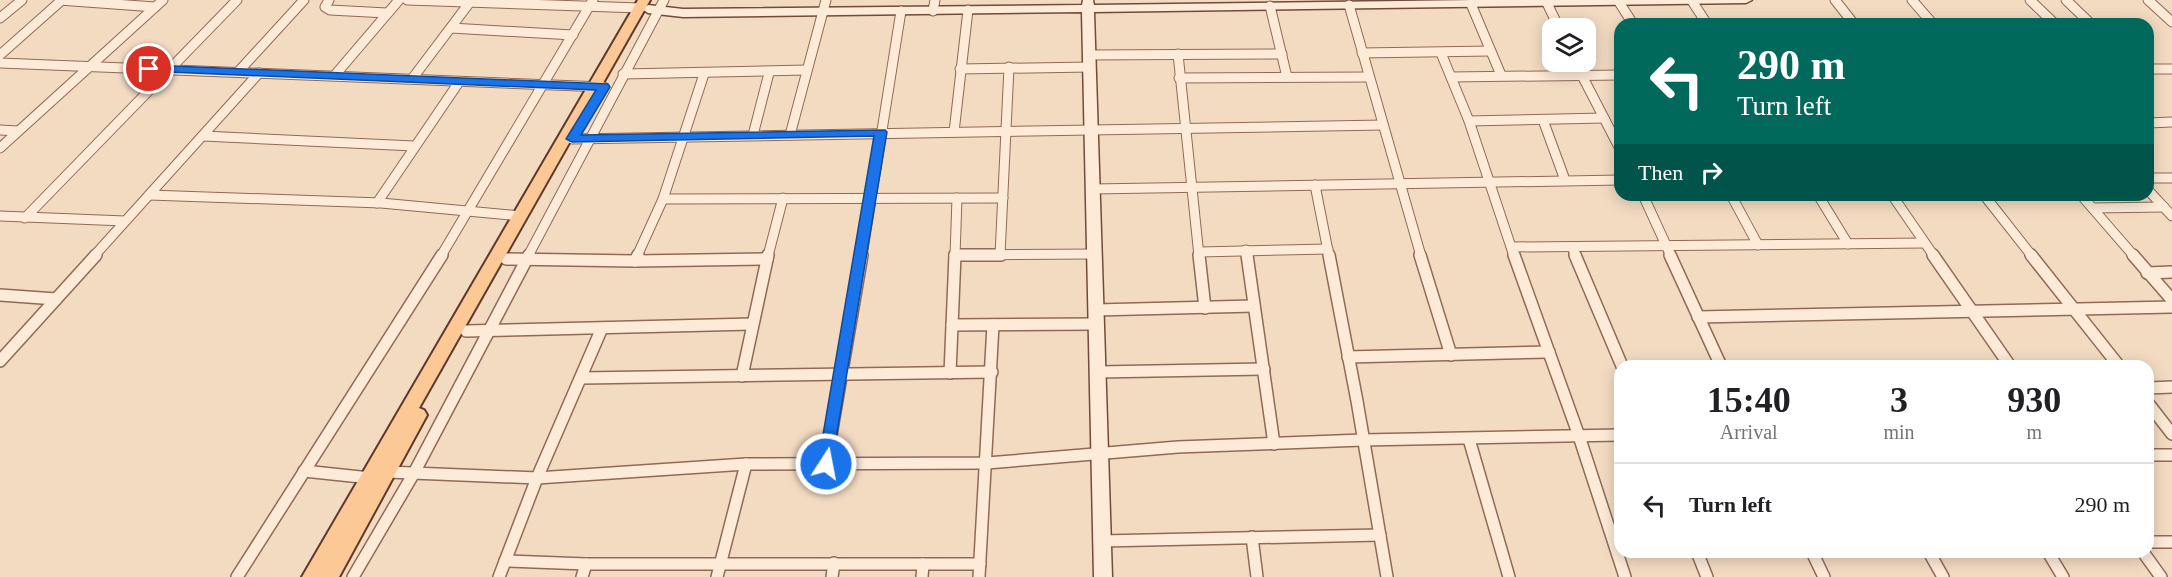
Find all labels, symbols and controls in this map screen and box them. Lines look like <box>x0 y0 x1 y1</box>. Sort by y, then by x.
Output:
map controls <box>1542 18 1596 72</box>
button: layers <box>1542 18 1596 72</box>
icon: left <box>1638 42 1716 120</box>
text: 290 m <box>1737 42 1846 88</box>
pin <box>123 43 174 94</box>
icon: arrive <box>132 52 165 85</box>
text: Turn left <box>1737 91 1831 121</box>
icon: right <box>1695 156 1728 189</box>
text: Then <box>1638 160 1683 185</box>
text: 15:40 <box>1707 380 1791 420</box>
text: 3 <box>1890 380 1908 420</box>
text: 930 <box>2007 380 2061 420</box>
text: Arrival <box>1720 421 1778 443</box>
text: min <box>1883 421 1915 443</box>
text: m <box>2027 421 2042 443</box>
position arrow <box>794 432 858 496</box>
icon: left <box>1638 489 1671 522</box>
text: Turn left <box>1689 492 1772 517</box>
text: 290 m <box>2074 492 2130 517</box>

